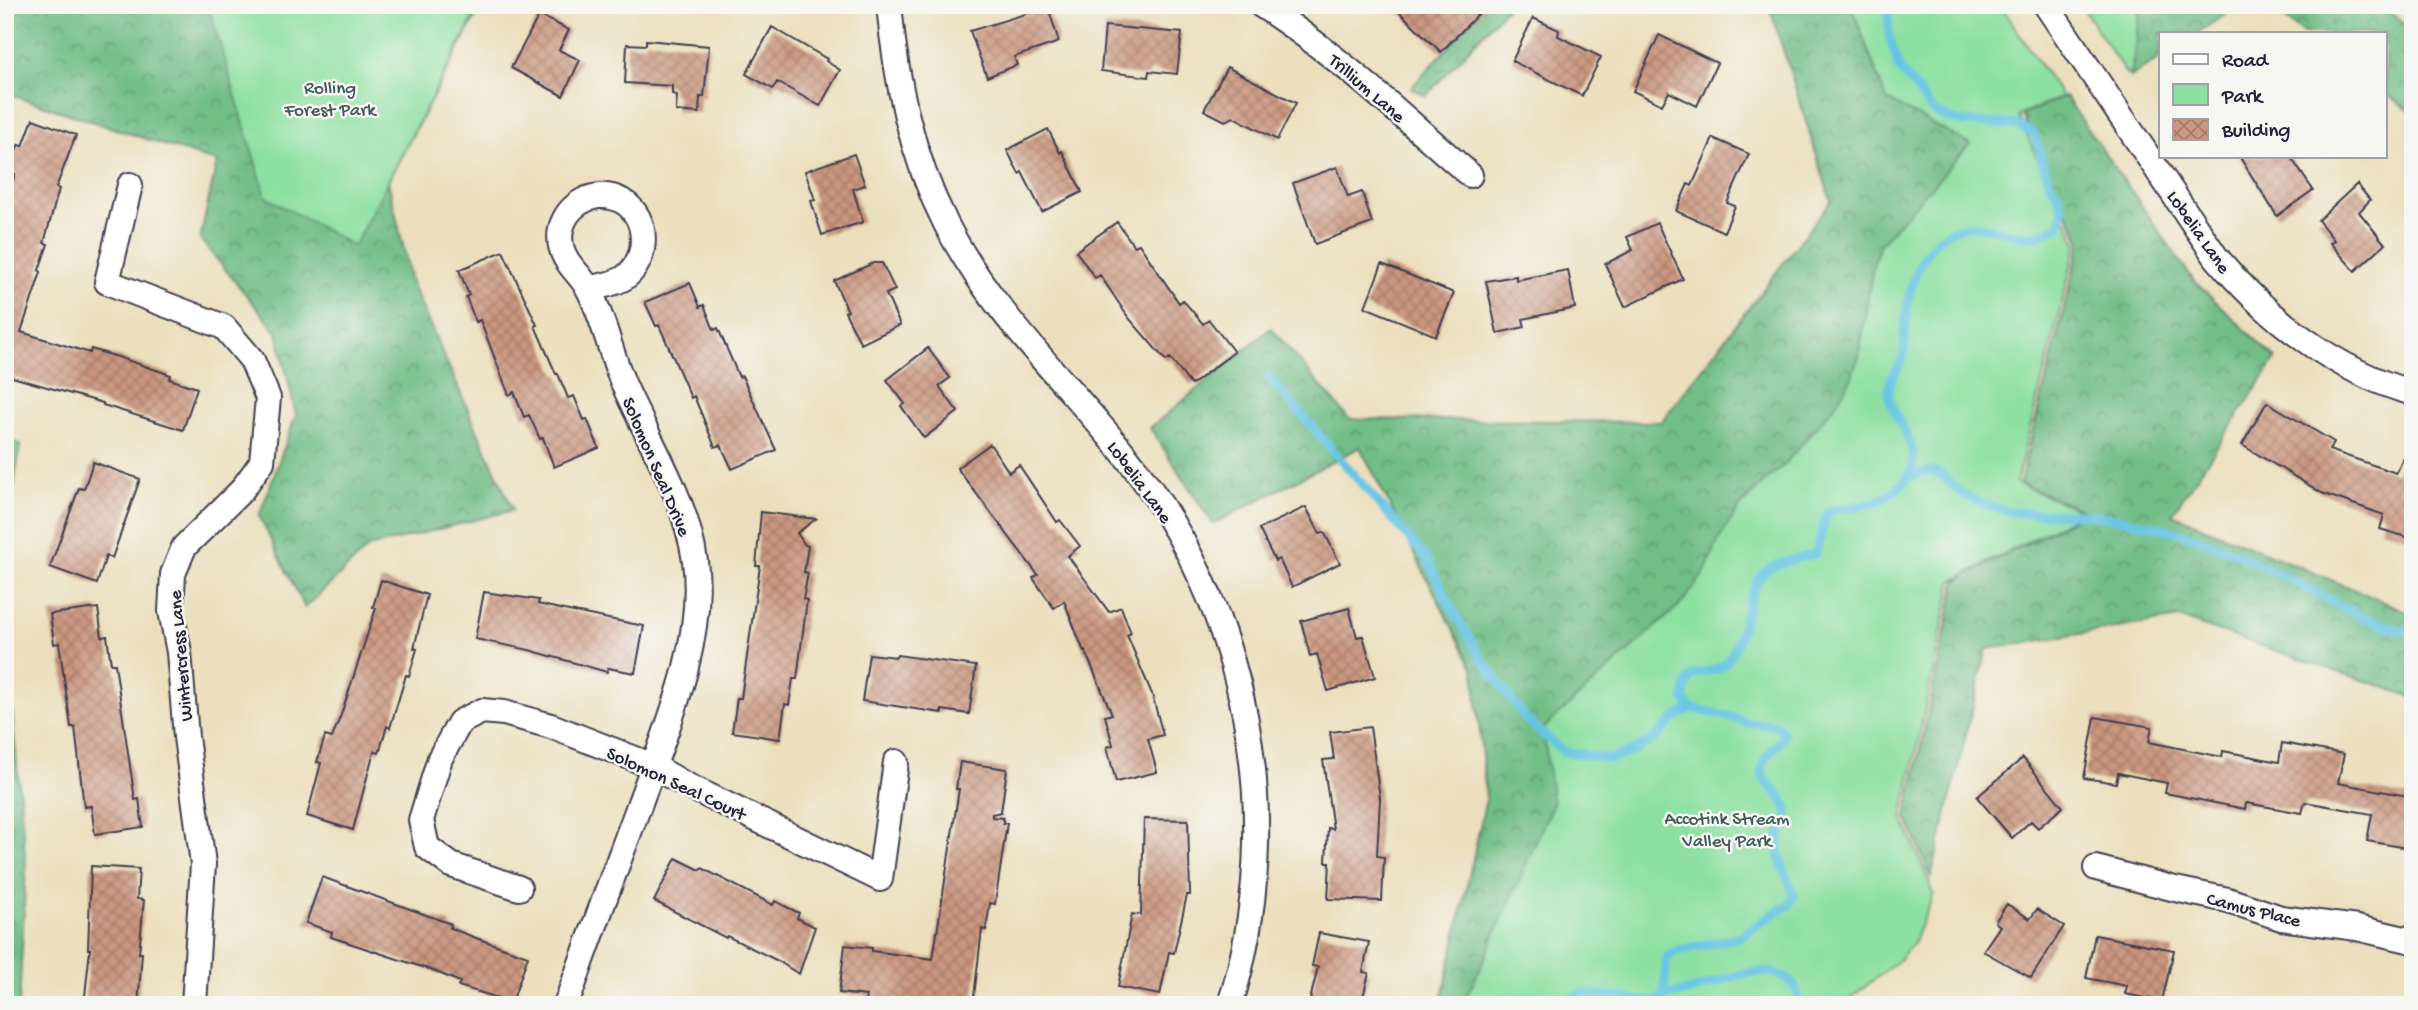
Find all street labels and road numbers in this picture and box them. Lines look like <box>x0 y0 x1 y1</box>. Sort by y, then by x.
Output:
street label: Trillium Lane <box>1322 50 1409 129</box>
street label: Lobelia Lane <box>2160 187 2234 279</box>
street label: Solomon Seal Drive <box>615 394 695 541</box>
street label: Lobelia Lane <box>1101 437 1176 529</box>
street label: Wintercress Lane <box>165 589 200 722</box>
street label: Solomon Seal Court <box>602 743 751 828</box>
street label: Camus Place <box>2204 889 2303 934</box>

